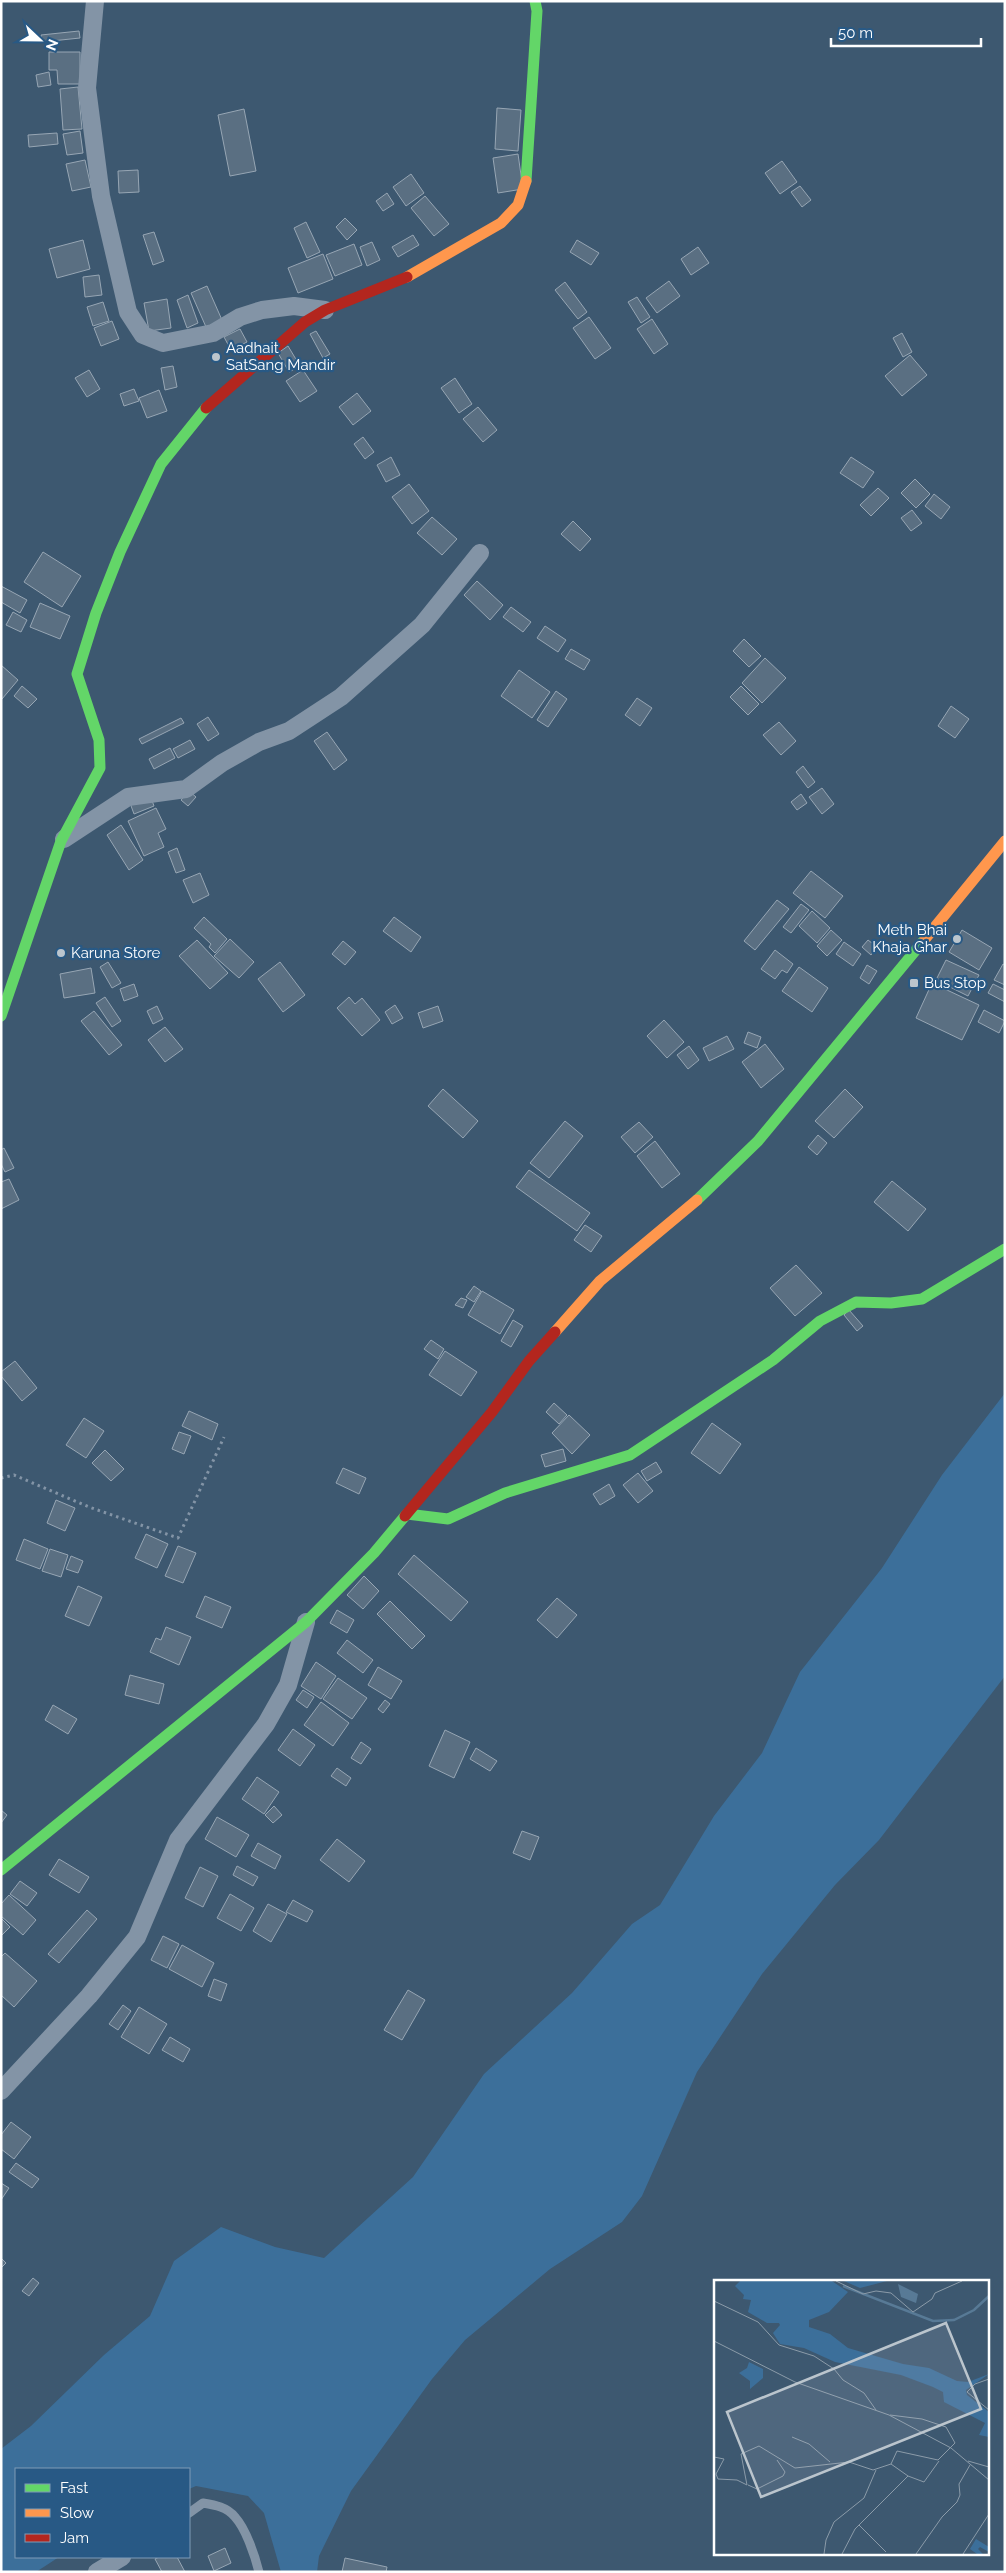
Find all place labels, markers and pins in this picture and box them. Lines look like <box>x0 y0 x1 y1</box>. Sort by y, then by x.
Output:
place label: Aadhait SatSang Mandir <box>226 339 336 374</box>
marker: Aadhait SatSang Mandir <box>210 351 222 363</box>
place label: Meth Bhai Khaja Ghar <box>872 921 948 956</box>
marker: Meth Bhai Khaja Ghar <box>951 933 963 945</box>
place label: Karuna Store <box>71 944 161 962</box>
marker: Karuna Store <box>55 947 67 959</box>
place label: Bus Stop <box>924 974 986 992</box>
marker: Bus Stop <box>908 977 920 989</box>

